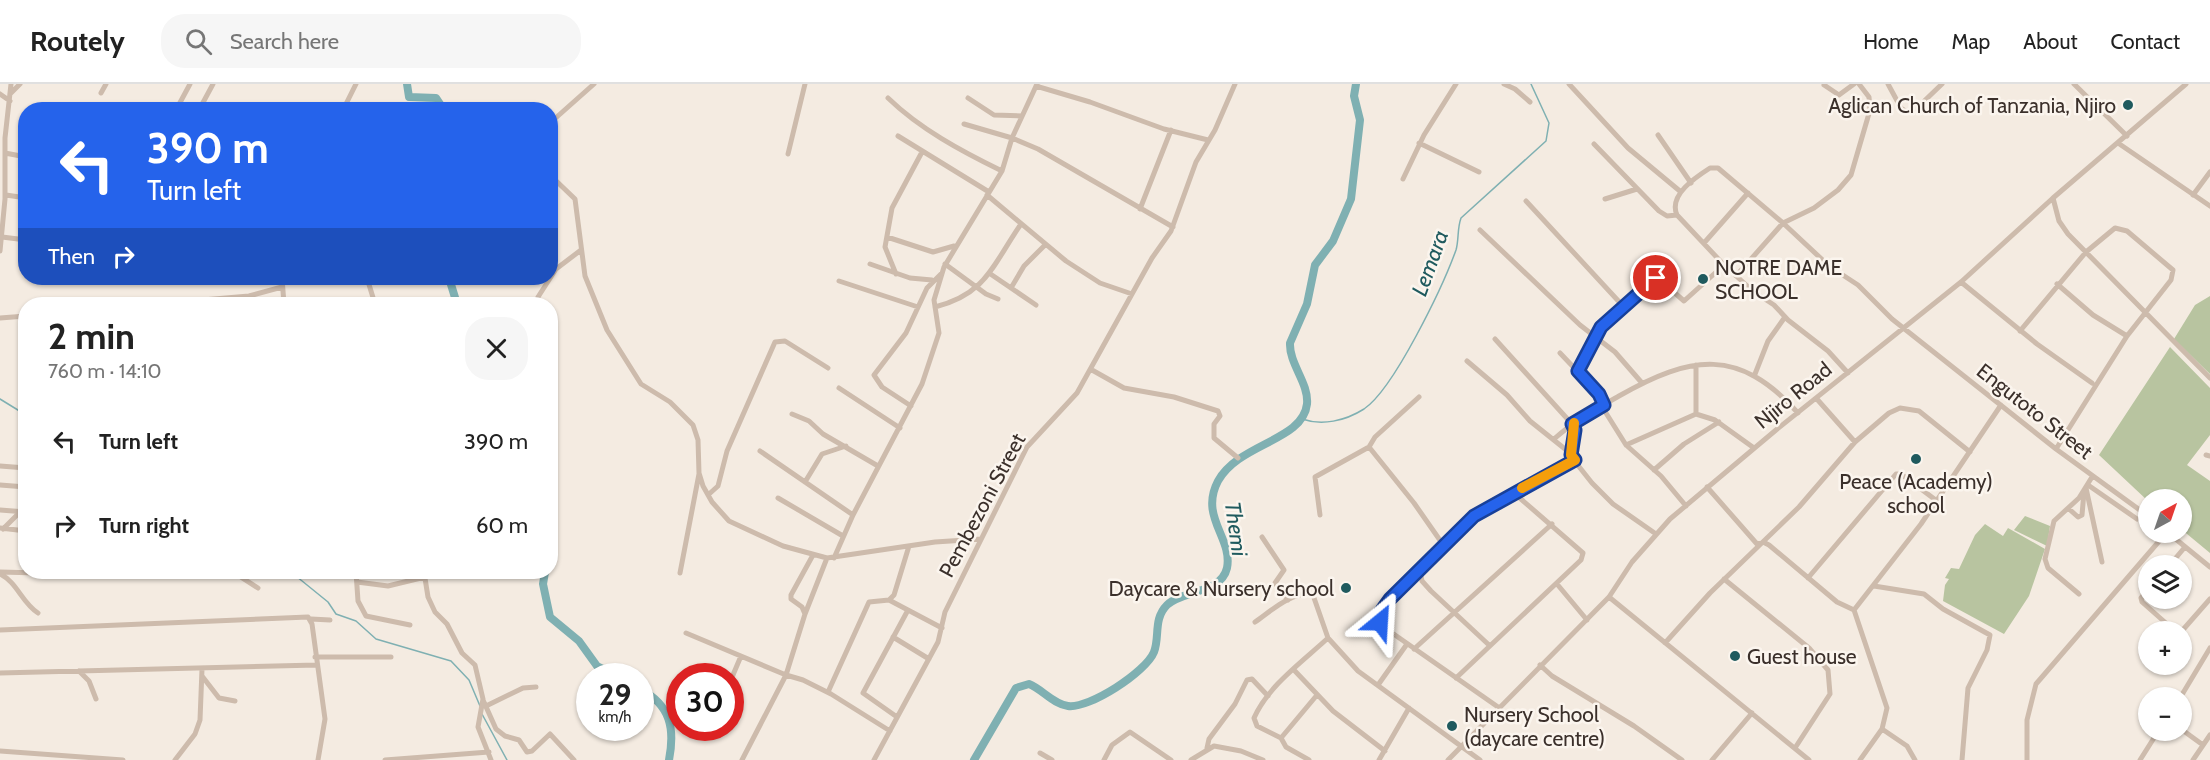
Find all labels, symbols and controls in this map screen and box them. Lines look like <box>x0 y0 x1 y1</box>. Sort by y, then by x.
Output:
search box <box>161 14 581 68</box>
text: Routely <box>30 24 125 58</box>
icon: search <box>182 25 215 58</box>
text: Search here <box>230 28 339 55</box>
text: Home <box>1863 29 1919 54</box>
text: Map <box>1952 29 1990 54</box>
text: About <box>2023 29 2077 54</box>
text: Contact <box>2110 29 2180 54</box>
place label: Aglican Church of Tanzania, Njiro <box>1828 93 2116 119</box>
marker: Aglican Church of Tanzania, Njiro <box>2121 98 2135 112</box>
text: 390 m <box>147 122 269 174</box>
icon: left <box>48 126 126 204</box>
text: Turn left <box>147 174 241 207</box>
water label: Lemara <box>1406 226 1454 300</box>
icon: right <box>107 240 140 273</box>
text: Then <box>48 243 95 270</box>
pin <box>1630 252 1681 303</box>
place label: NOTRE DAME SCHOOL <box>1715 255 1842 304</box>
icon: arrive <box>1639 261 1672 294</box>
marker: NOTRE DAME SCHOOL <box>1696 272 1710 286</box>
text: 2 min <box>48 314 135 358</box>
button: close <box>465 317 528 380</box>
street label: Njiro Road <box>1750 356 1837 434</box>
street label: Engutoto Street <box>1972 358 2098 464</box>
text: 760 m · 14:10 <box>48 359 161 383</box>
icon: left <box>48 425 81 458</box>
text: Turn left <box>99 428 178 455</box>
text: 390 m <box>464 428 528 455</box>
street label: Pembezoni Street <box>934 429 1030 581</box>
marker: Peace (Academy) school <box>1909 452 1923 466</box>
place label: Peace (Academy) school <box>1839 469 1993 518</box>
north arrow <box>2138 489 2192 543</box>
map controls <box>2138 489 2192 741</box>
water label: Themi <box>1219 500 1253 558</box>
icon: right <box>48 509 81 542</box>
text: Turn right <box>99 512 189 539</box>
text: 60 m <box>476 512 528 539</box>
button: layers <box>2138 555 2192 609</box>
place label: Daycare & Nursery school <box>1109 576 1334 601</box>
marker: Daycare & Nursery school <box>1339 581 1353 595</box>
position arrow <box>1348 590 1412 654</box>
button: + <box>2138 621 2192 675</box>
place label: Guest house <box>1747 644 1857 669</box>
marker: Guest house <box>1728 649 1742 663</box>
speed limit sign: 30 <box>666 663 744 741</box>
text: 29 <box>599 676 631 713</box>
button: − <box>2138 687 2192 741</box>
place label: Nursery School (daycare centre) <box>1464 702 1605 751</box>
text: km/h <box>599 708 631 726</box>
marker: Nursery School (daycare centre) <box>1445 719 1459 733</box>

